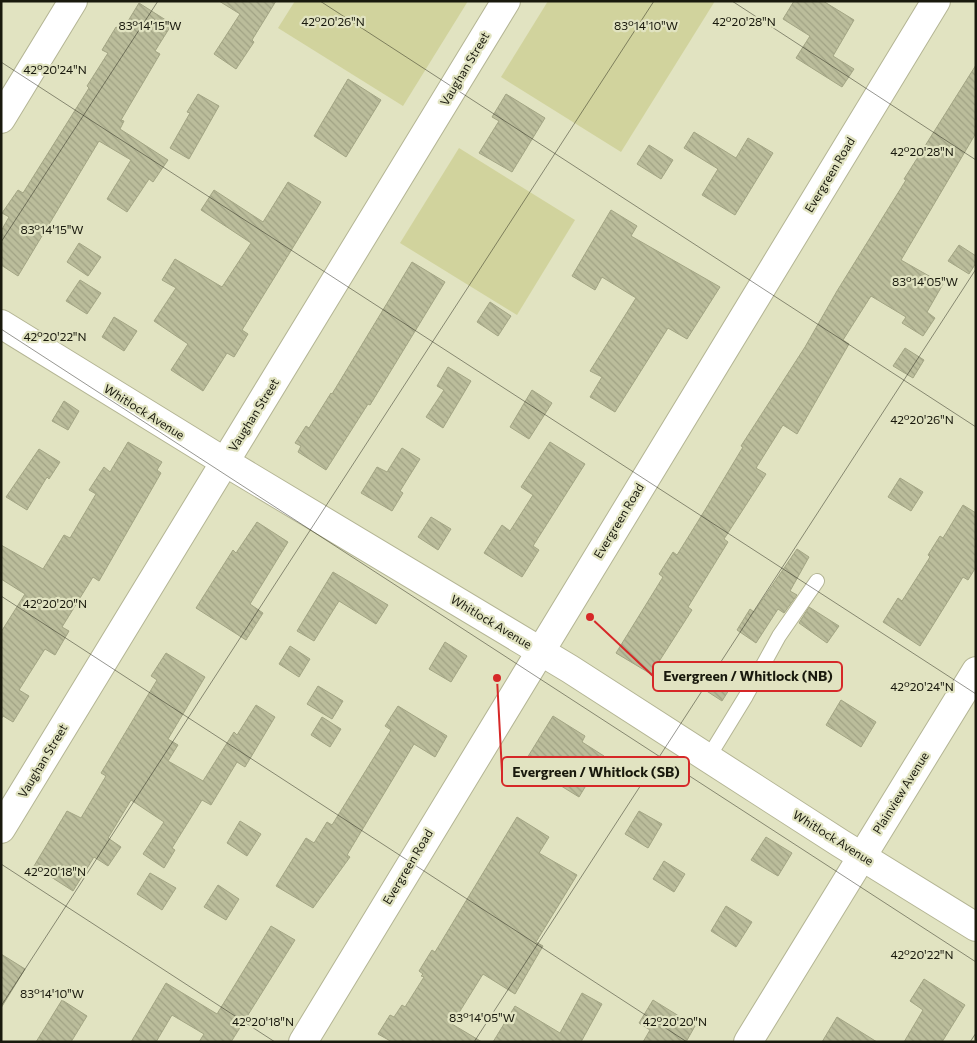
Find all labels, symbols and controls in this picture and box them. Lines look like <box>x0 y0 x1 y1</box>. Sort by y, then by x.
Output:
text: 42°20'26"N <box>301 14 365 28</box>
text: 42°20'28"N <box>712 14 776 28</box>
text: 83°14'15"W <box>118 18 182 32</box>
text: 83°14'10"W <box>614 18 678 32</box>
street label: Vaughan Street <box>437 29 492 108</box>
text: 42°20'24"N <box>23 62 87 76</box>
street label: Evergreen Road <box>801 134 857 214</box>
text: 42°20'28"N <box>890 144 954 158</box>
text: 83°14'15"W <box>20 222 84 236</box>
text: 83°14'05"W <box>892 274 958 288</box>
text: 42°20'22"N <box>23 329 87 343</box>
street label: Vaughan Street <box>225 375 281 454</box>
street label: Whitlock Avenue <box>102 381 187 441</box>
text: 42°20'26"N <box>890 412 954 426</box>
street label: Evergreen Road <box>590 480 646 560</box>
street label: Whitlock Avenue <box>448 591 535 651</box>
text: 42°20'20"N <box>23 596 87 610</box>
callout: Evergreen / Whitlock (NB) <box>653 662 842 691</box>
text: Evergreen / Whitlock (NB) <box>663 667 833 684</box>
text: 42°20'24"N <box>890 679 954 693</box>
street label: Vaughan Street <box>15 721 70 800</box>
street label: Plainview Avenue <box>869 749 931 836</box>
callout: Evergreen / Whitlock (SB) <box>502 757 689 786</box>
text: Evergreen / Whitlock (SB) <box>512 763 680 780</box>
street label: Whitlock Avenue <box>791 807 876 867</box>
street label: Evergreen Road <box>379 826 435 906</box>
text: 42°20'18"N <box>24 864 86 878</box>
text: 42°20'22"N <box>890 947 954 961</box>
text: 83°14'10"W <box>20 986 84 1000</box>
text: 83°14'05"W <box>449 1010 515 1024</box>
text: 42°20'18"N <box>232 1014 294 1028</box>
text: 42°20'20"N <box>643 1014 707 1028</box>

